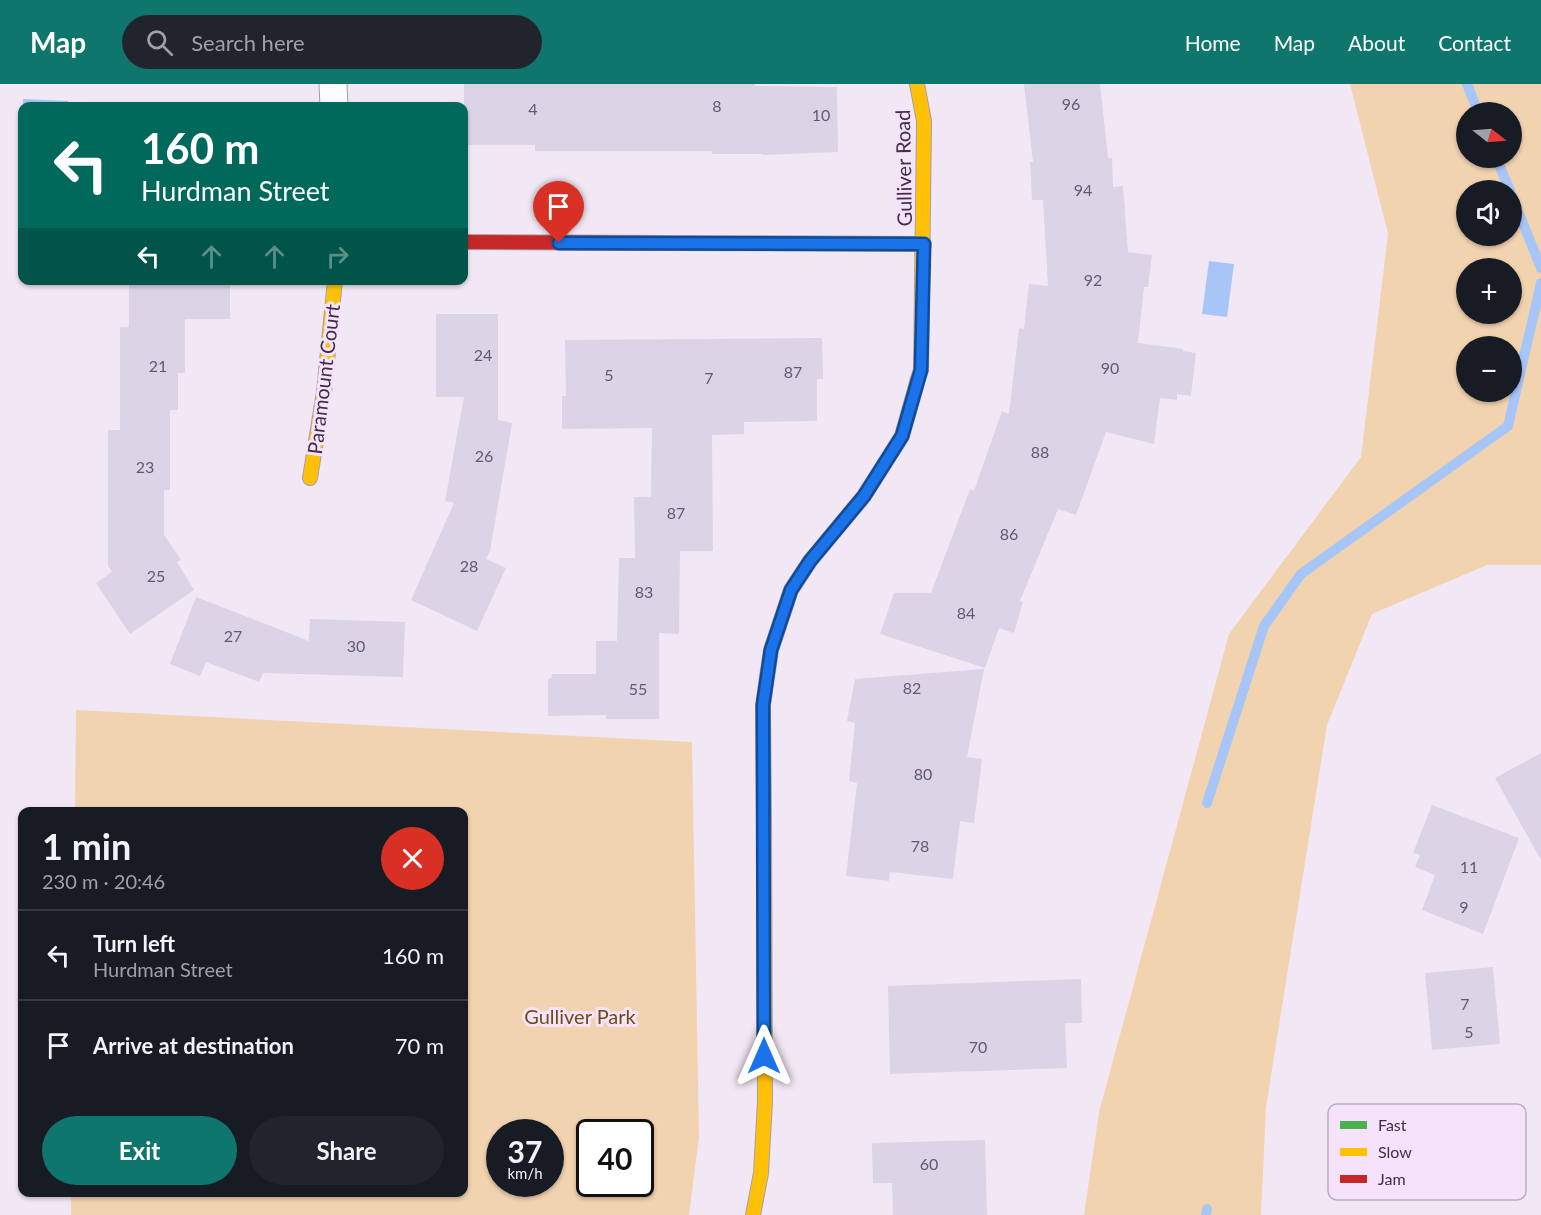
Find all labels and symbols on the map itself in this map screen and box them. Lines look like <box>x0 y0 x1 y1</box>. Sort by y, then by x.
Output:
house number: 96 <box>1062 94 1080 113</box>
house number: 8 <box>712 96 722 115</box>
house number: 4 <box>528 99 538 118</box>
north arrow <box>1456 102 1522 168</box>
house number: 10 <box>812 105 830 124</box>
street label: Gulliver Road <box>890 109 916 227</box>
house number: 94 <box>1074 180 1092 199</box>
pin <box>533 181 584 243</box>
house number: 92 <box>1084 270 1102 289</box>
street label: Paramount Court <box>302 303 344 455</box>
house number: 24 <box>474 345 492 364</box>
house number: 21 <box>149 356 167 375</box>
house number: 90 <box>1101 358 1119 377</box>
house number: 87 <box>784 362 802 381</box>
house number: 5 <box>604 365 614 384</box>
house number: 7 <box>704 368 714 387</box>
house number: 88 <box>1031 442 1049 461</box>
house number: 26 <box>475 446 493 465</box>
house number: 23 <box>136 457 154 476</box>
house number: 87 <box>667 503 685 522</box>
house number: 86 <box>1000 524 1018 543</box>
house number: 28 <box>460 556 478 575</box>
house number: 25 <box>147 566 165 585</box>
house number: 83 <box>635 582 653 601</box>
house number: 84 <box>957 603 975 622</box>
house number: 27 <box>224 626 242 645</box>
house number: 30 <box>347 636 365 655</box>
house number: 82 <box>903 678 921 697</box>
house number: 55 <box>629 679 647 698</box>
house number: 80 <box>914 764 932 783</box>
house number: 78 <box>911 836 929 855</box>
house number: 11 <box>1460 857 1478 876</box>
house number: 9 <box>1459 897 1469 916</box>
house number: 7 <box>1460 994 1470 1013</box>
park label: Gulliver Park <box>524 1004 637 1028</box>
house number: 5 <box>1464 1022 1474 1041</box>
position arrow <box>732 1024 796 1088</box>
house number: 70 <box>969 1037 987 1056</box>
legend <box>1328 1104 1526 1200</box>
text: Fast <box>1378 1115 1407 1134</box>
speed limit sign: 40 <box>576 1119 654 1197</box>
text: Slow <box>1378 1142 1412 1161</box>
house number: 60 <box>920 1154 938 1173</box>
text: Jam <box>1378 1169 1406 1188</box>

